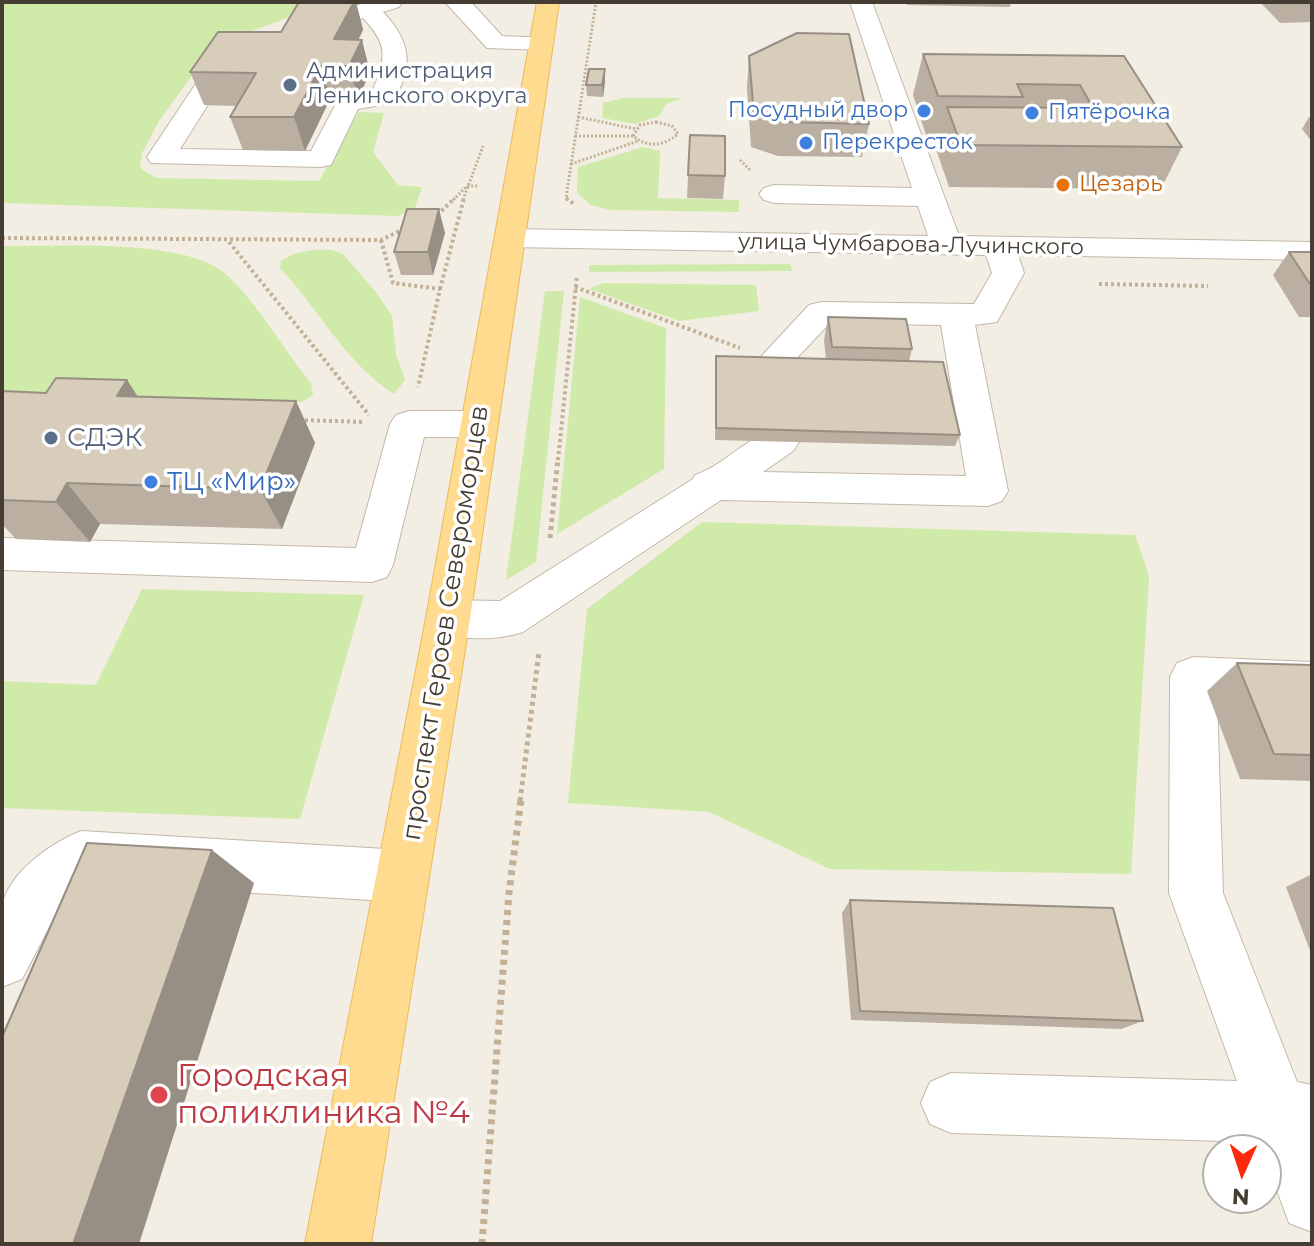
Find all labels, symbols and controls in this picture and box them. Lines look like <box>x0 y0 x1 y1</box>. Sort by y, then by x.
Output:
place label: Администрация Ленинского округа <box>306 59 527 110</box>
marker: Администрация Ленинского округа <box>281 76 299 94</box>
place label: Посудный двор <box>728 98 908 124</box>
place label: Пятёрочка <box>1048 100 1171 126</box>
marker: Посудный двор <box>915 102 933 120</box>
marker: Пятёрочка <box>1023 104 1041 122</box>
place label: Перекресток <box>822 130 973 156</box>
marker: Перекресток <box>797 134 815 152</box>
place label: Цезарь <box>1079 172 1163 198</box>
marker: Цезарь <box>1054 176 1072 194</box>
street label: улица Чумбарова-Лучинского <box>738 229 1084 261</box>
street label: проспект Героев Североморцев <box>396 403 496 843</box>
place label: СДЭК <box>67 422 142 454</box>
marker: СДЭК <box>42 429 60 447</box>
place label: ТЦ «Мир» <box>167 466 296 498</box>
marker: ТЦ «Мир» <box>142 473 160 491</box>
place label: Городская поликлиника №4 <box>177 1058 470 1133</box>
marker: Городская поликлиника №4 <box>148 1084 170 1106</box>
north arrow <box>1202 1134 1282 1214</box>
text: N <box>1231 1183 1250 1210</box>

